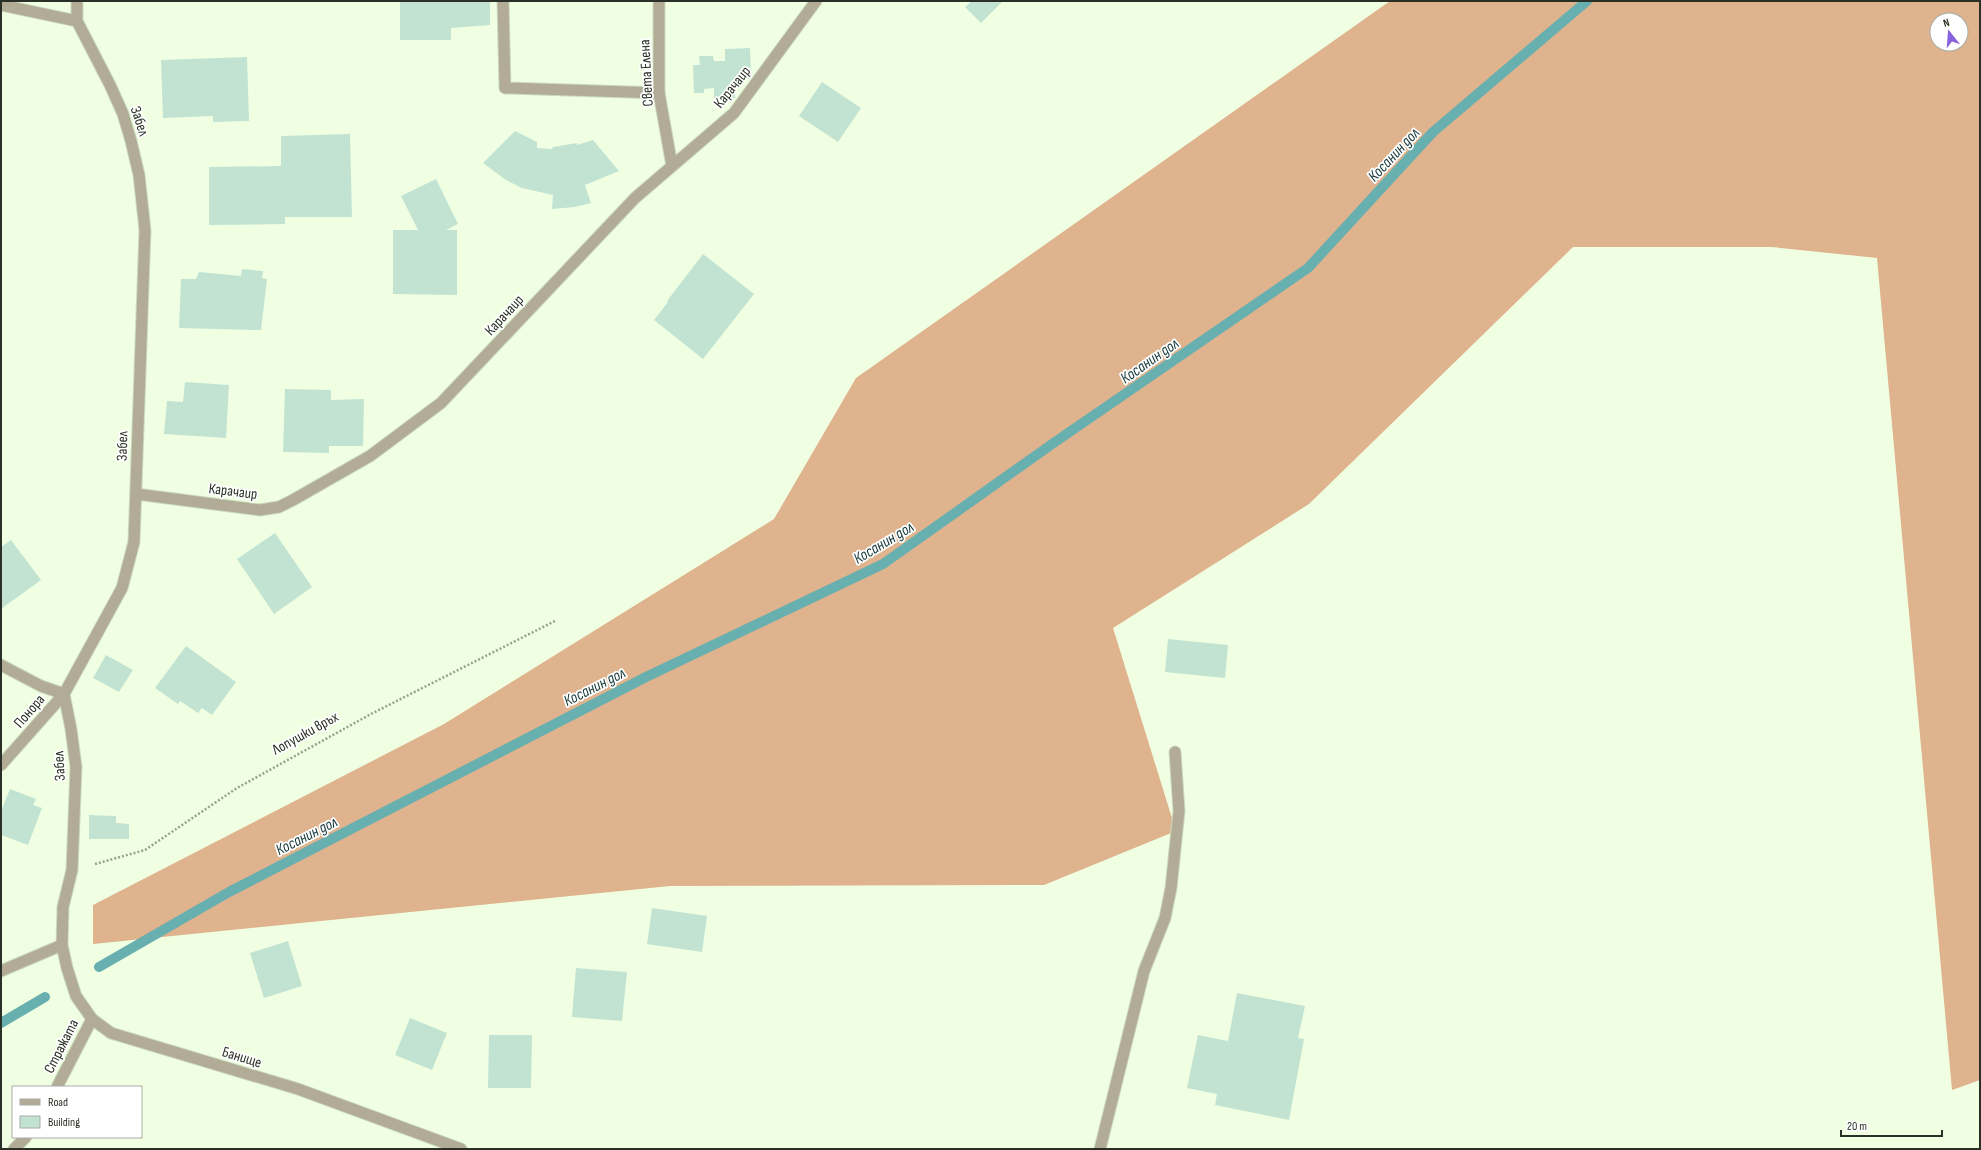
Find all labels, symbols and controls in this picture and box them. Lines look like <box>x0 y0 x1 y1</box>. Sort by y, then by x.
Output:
north arrow <box>1929 12 1969 52</box>
text: N <box>1942 16 1951 30</box>
street label: Света Елена <box>635 39 658 107</box>
street label: Карачаир <box>710 62 755 112</box>
street label: Забел <box>126 104 153 139</box>
water label: Косанин дол <box>1364 124 1424 186</box>
street label: Карачаир <box>481 291 528 340</box>
water label: Косанин дол <box>1117 334 1183 388</box>
street label: Забел <box>112 430 133 461</box>
street label: Карачаир <box>208 479 258 504</box>
water label: Косанин дол <box>850 518 918 569</box>
water label: Косанин дол <box>561 663 629 711</box>
street label: Понора <box>10 690 49 732</box>
street label: Лопушки връх <box>268 707 342 760</box>
street label: Забел <box>49 750 70 781</box>
water label: Косанин дол <box>273 812 341 860</box>
street label: Стражата <box>40 1016 83 1076</box>
street label: Банище <box>220 1042 264 1072</box>
legend <box>12 1086 142 1138</box>
text: Road <box>48 1095 68 1110</box>
scale bar <box>1841 1112 1942 1138</box>
text: Building <box>48 1115 80 1130</box>
text: 20 m <box>1847 1119 1867 1134</box>

